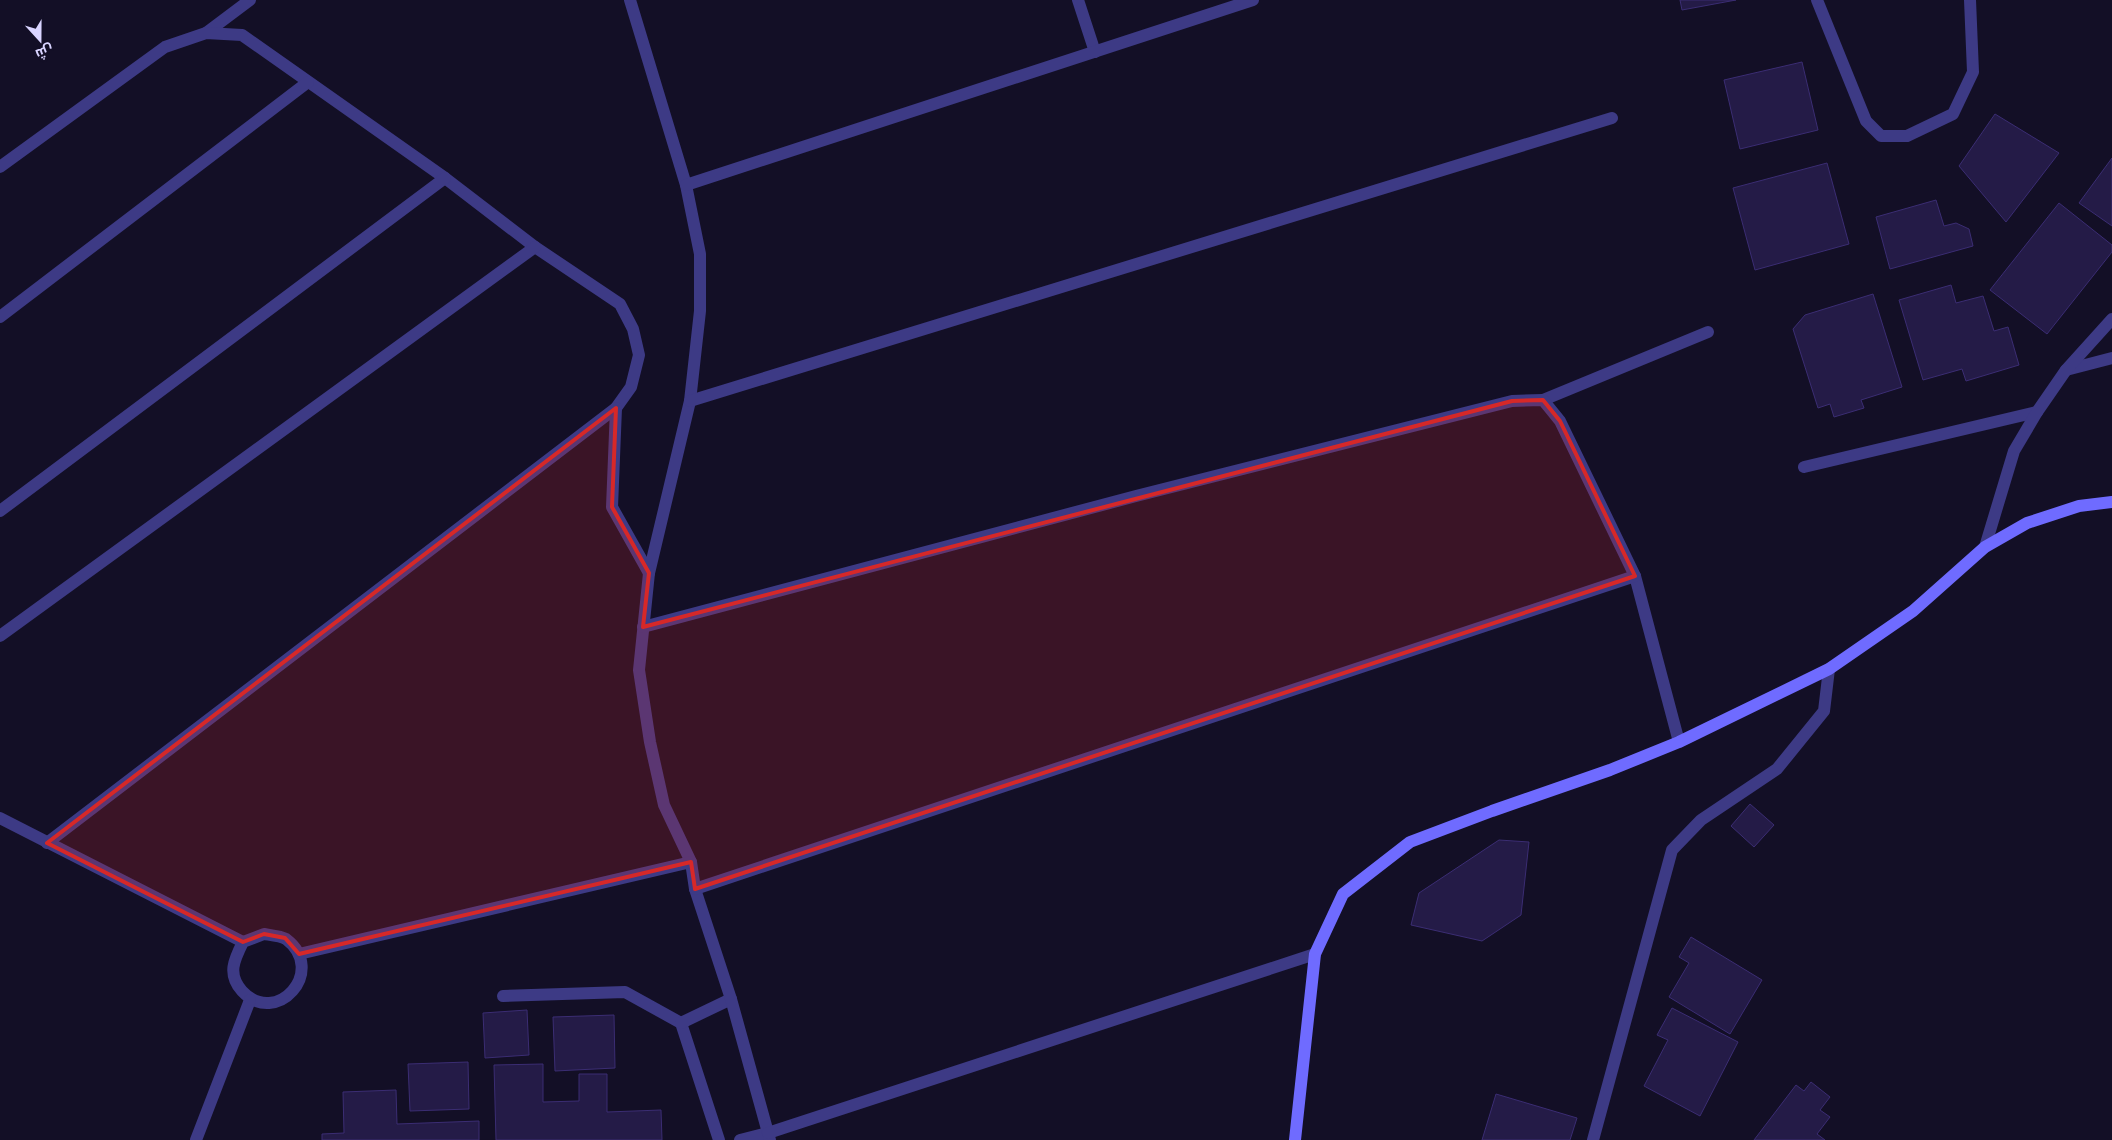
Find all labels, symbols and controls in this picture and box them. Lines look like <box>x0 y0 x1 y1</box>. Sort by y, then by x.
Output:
north arrow <box>15 15 65 65</box>
text: ش <box>33 41 56 63</box>

